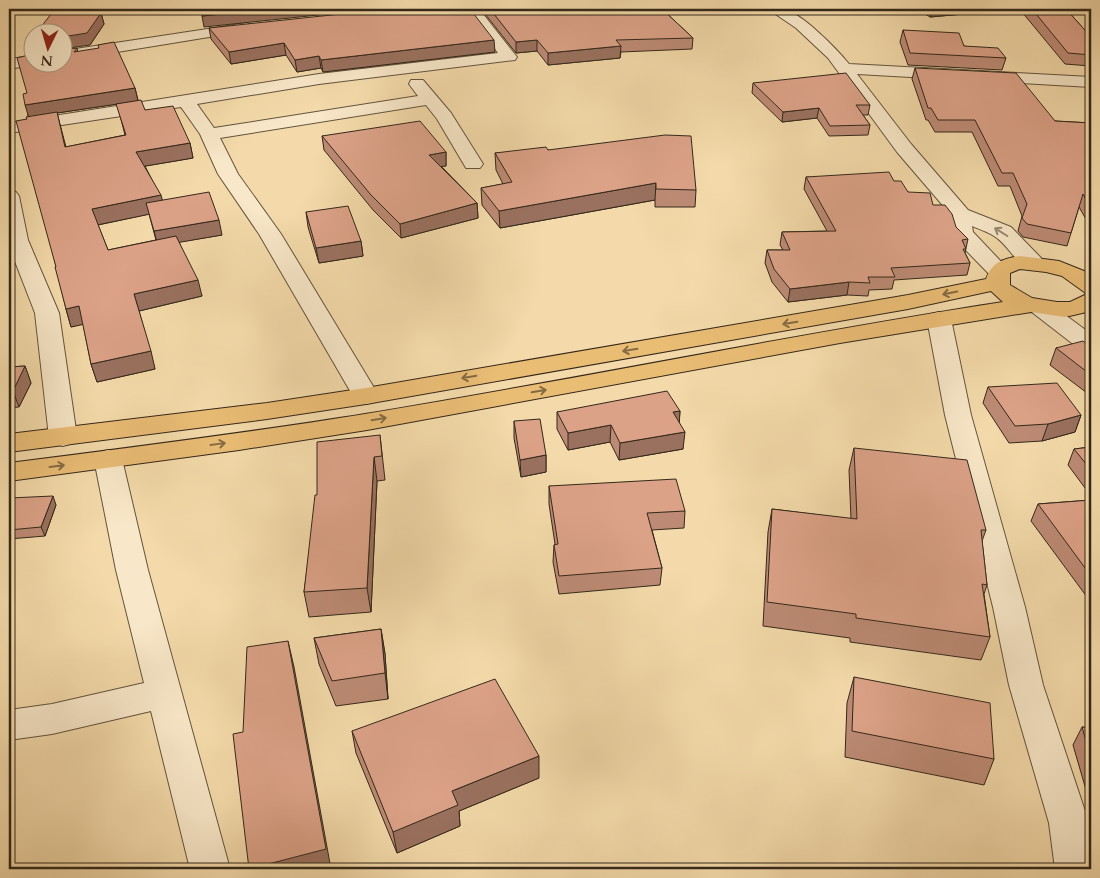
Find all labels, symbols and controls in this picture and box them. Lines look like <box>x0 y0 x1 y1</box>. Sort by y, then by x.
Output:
north arrow <box>22 22 72 72</box>
text: N <box>40 50 54 70</box>
one-way arrow <box>994 227 1008 238</box>
one-way arrow <box>942 289 958 299</box>
one-way arrow <box>782 318 798 328</box>
one-way arrow <box>622 345 638 355</box>
one-way arrow <box>462 373 478 383</box>
one-way arrow <box>530 385 546 395</box>
one-way arrow <box>370 414 386 424</box>
one-way arrow <box>210 439 226 449</box>
one-way arrow <box>49 460 65 470</box>

